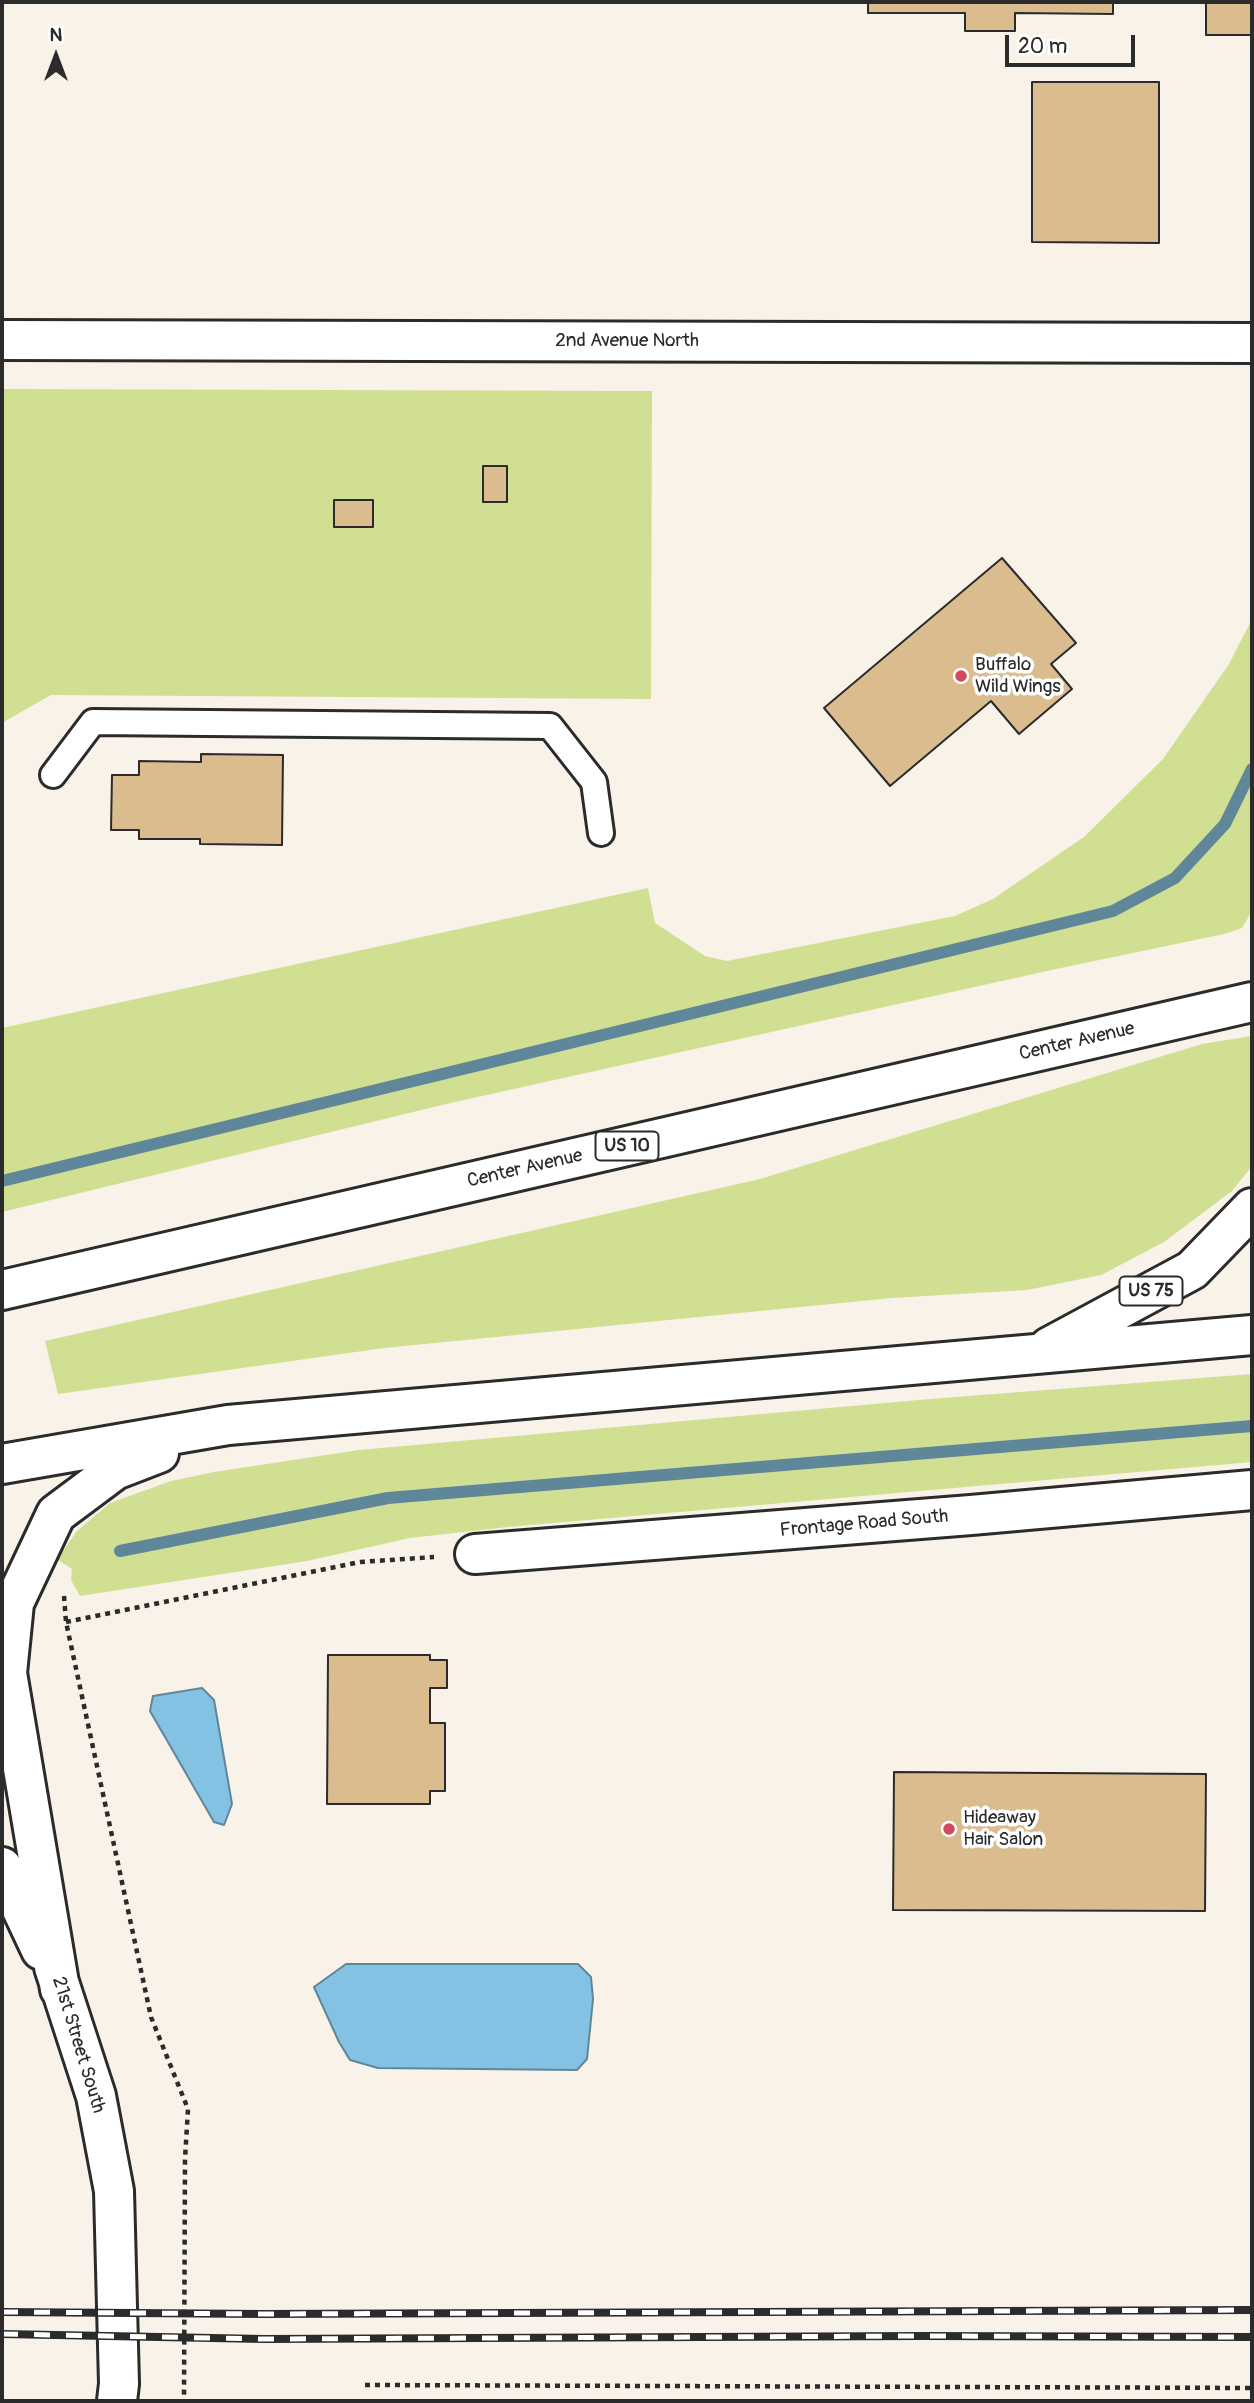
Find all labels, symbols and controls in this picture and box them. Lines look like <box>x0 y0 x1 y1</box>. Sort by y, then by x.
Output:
north arrow <box>21 21 91 91</box>
scale bar <box>1009 21 1138 65</box>
text: N <box>50 23 62 47</box>
text: 20 m <box>1018 33 1067 60</box>
street label: 2nd Avenue North <box>555 330 699 352</box>
place label: Buffalo Wild Wings <box>975 654 1061 698</box>
marker: Buffalo Wild Wings <box>953 668 969 684</box>
street label: Center Avenue <box>1017 1018 1137 1066</box>
road number: US 10 <box>596 1132 658 1161</box>
street label: Center Avenue <box>465 1145 585 1193</box>
road number: US 75 <box>1120 1276 1182 1306</box>
street label: Frontage Road South <box>779 1505 949 1543</box>
place label: Hideaway Hair Salon <box>963 1807 1043 1851</box>
marker: Hideaway Hair Salon <box>941 1821 957 1837</box>
street label: 21st Street South <box>46 1974 110 2116</box>

